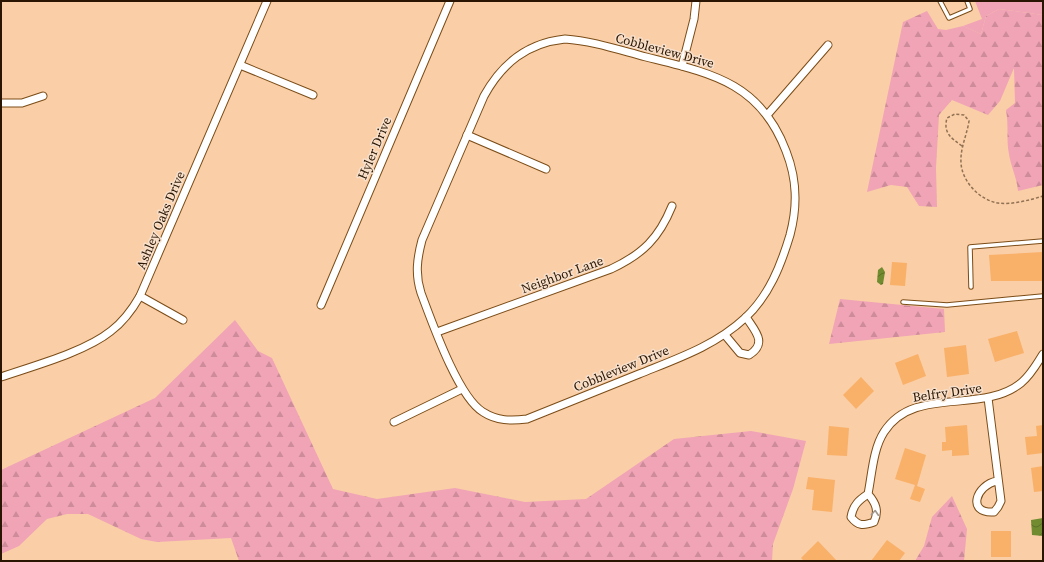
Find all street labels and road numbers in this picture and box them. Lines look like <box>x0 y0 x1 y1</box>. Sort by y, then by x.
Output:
street label: Cobbleview Drive <box>614 29 716 72</box>
street label: Hyler Drive <box>354 114 395 182</box>
street label: Ashley Oaks Drive <box>132 168 189 272</box>
street label: Neighbor Lane <box>519 252 606 297</box>
street label: Cobbleview Drive <box>571 341 672 395</box>
street label: Belfry Drive <box>911 379 983 406</box>

